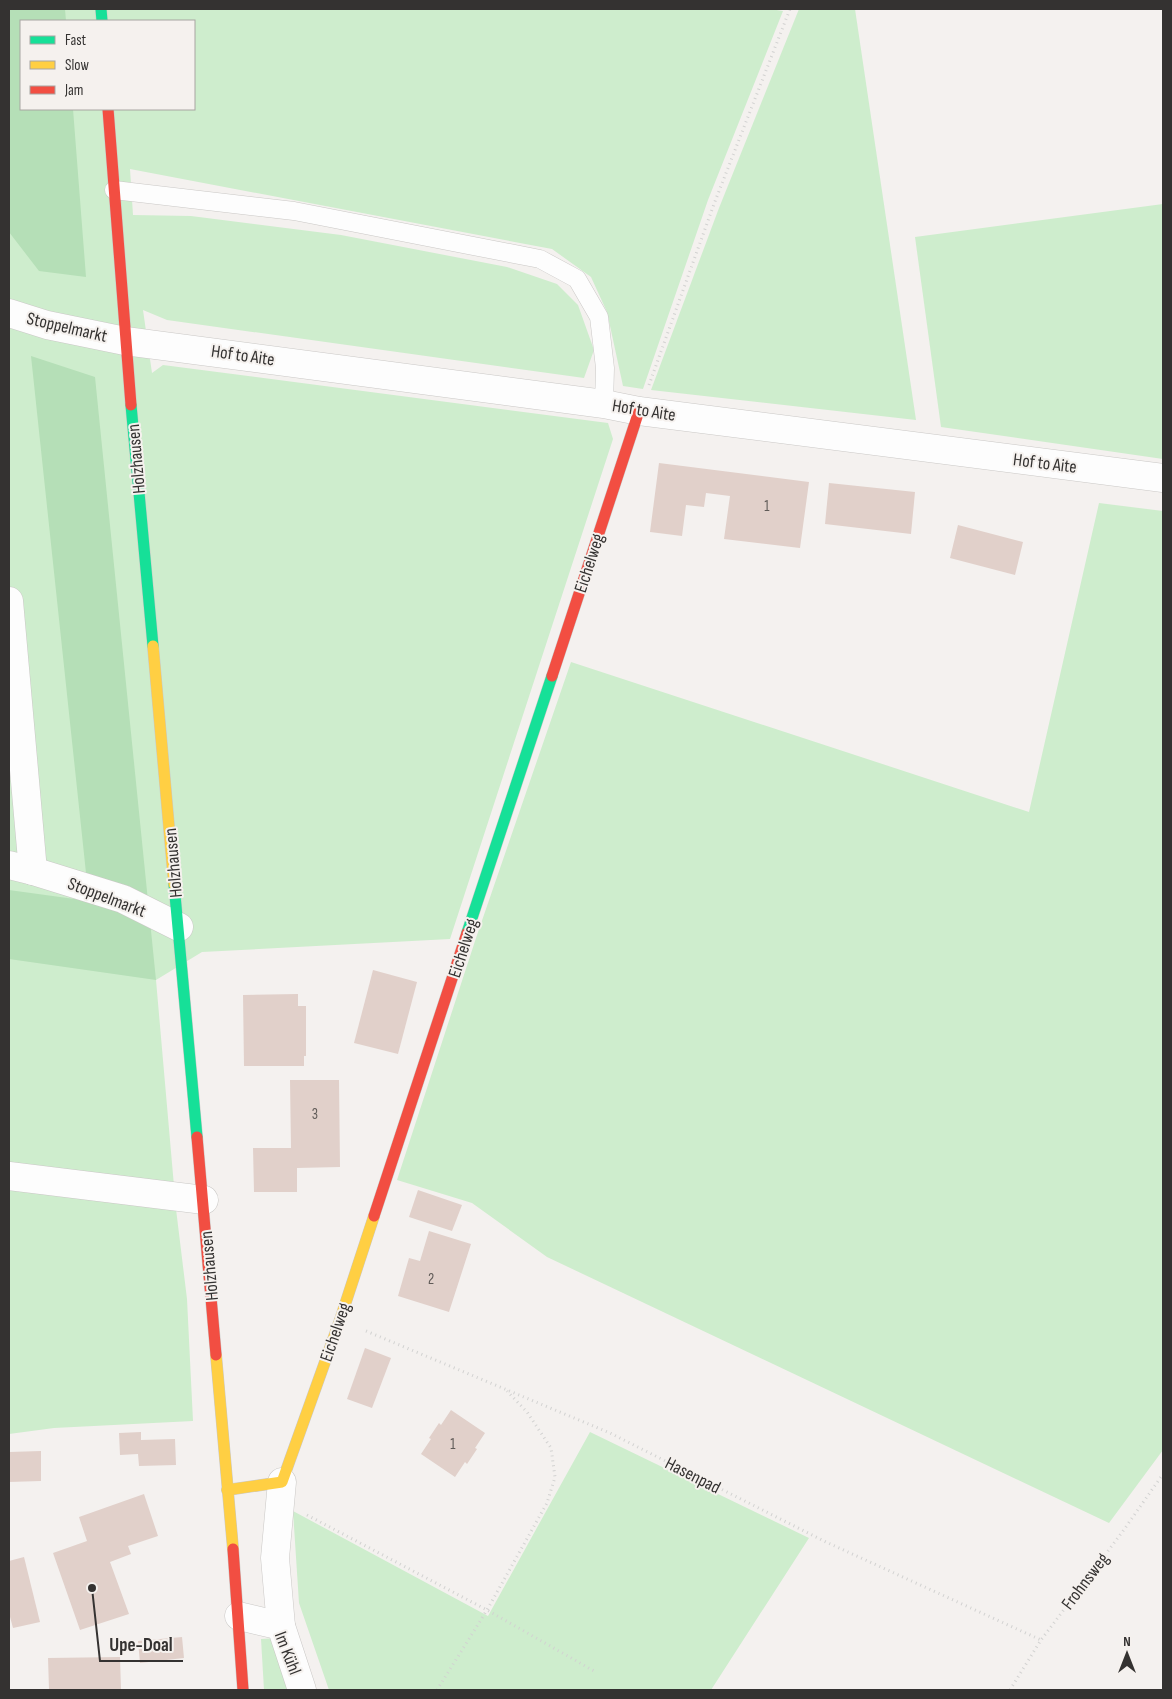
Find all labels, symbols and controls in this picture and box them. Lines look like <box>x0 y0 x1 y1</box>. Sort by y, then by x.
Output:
legend <box>20 20 195 110</box>
text: Fast <box>65 31 87 50</box>
text: Slow <box>65 56 89 75</box>
text: Jam <box>64 81 83 100</box>
street label: Stoppelmarkt <box>25 308 110 347</box>
street label: Hof to Aite <box>210 341 276 370</box>
street label: Hof to Aite <box>611 395 677 426</box>
street label: Holzhausen <box>123 423 150 495</box>
street label: Hof to Aite <box>1012 449 1078 478</box>
house number: 1 <box>764 497 770 516</box>
street label: Eichelweg <box>570 531 609 595</box>
street label: Holzhausen <box>160 827 187 899</box>
street label: Stoppelmarkt <box>65 873 149 922</box>
street label: Eichelweg <box>444 916 483 980</box>
house number: 3 <box>312 1105 318 1124</box>
street label: Holzhausen <box>196 1230 223 1302</box>
house number: 2 <box>428 1270 434 1289</box>
street label: Eichelweg <box>316 1300 355 1364</box>
house number: 1 <box>450 1435 456 1454</box>
street label: Hasenpad <box>662 1453 724 1498</box>
street label: Frohnsweg <box>1057 1549 1113 1614</box>
callout: Upe-Doal <box>100 1627 183 1661</box>
street label: Im Kühl <box>270 1629 305 1678</box>
north arrow <box>1102 1629 1152 1679</box>
text: N <box>1123 1633 1131 1650</box>
text: Upe-Doal <box>109 1634 173 1657</box>

